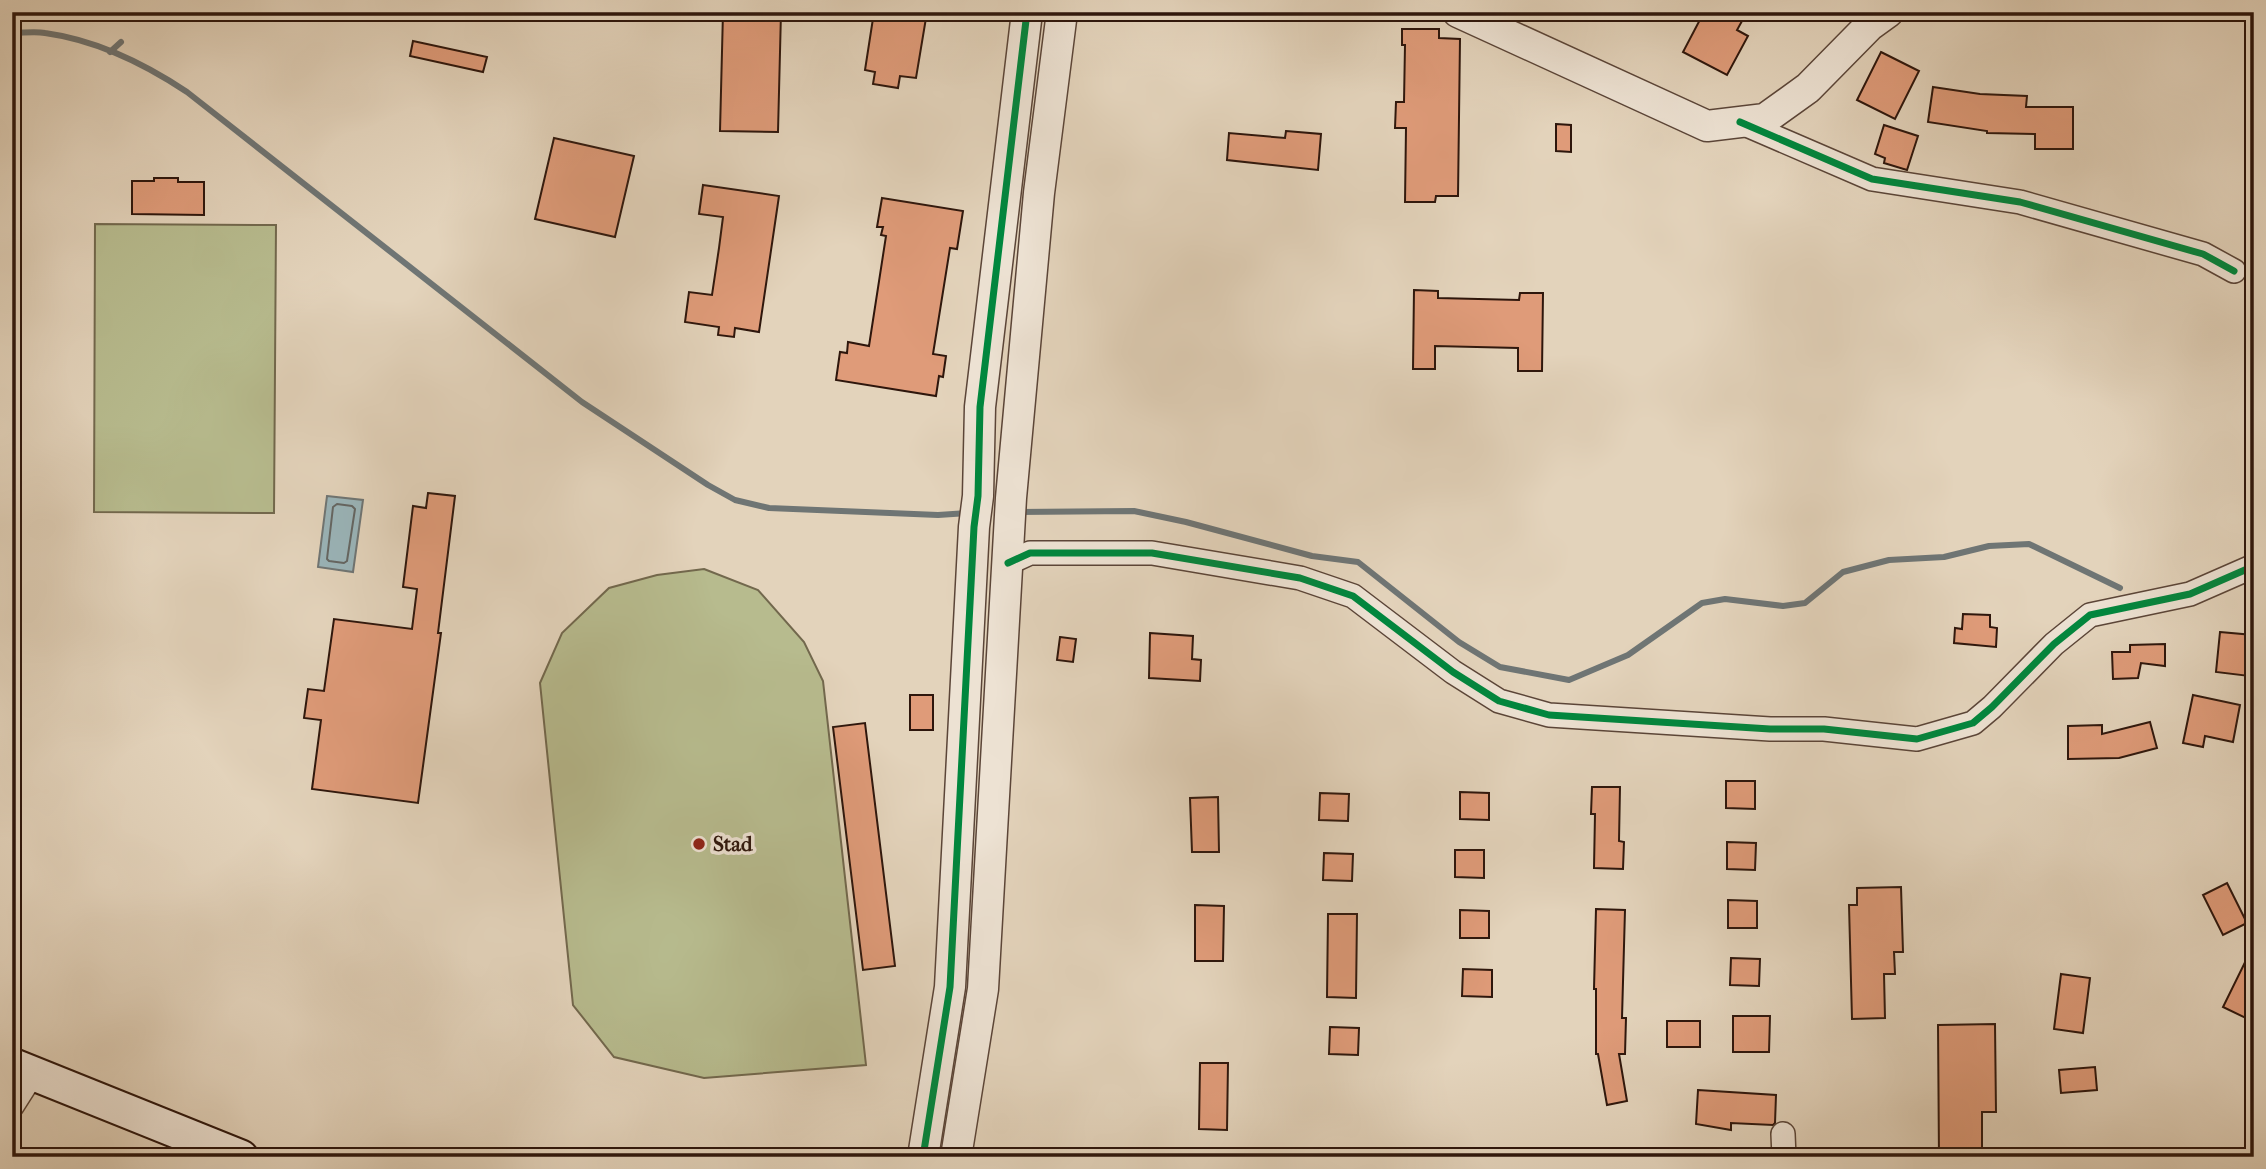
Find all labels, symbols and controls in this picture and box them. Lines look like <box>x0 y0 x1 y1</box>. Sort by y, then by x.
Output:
place label: Stad <box>713 832 753 856</box>
marker: Stad <box>691 836 707 852</box>

